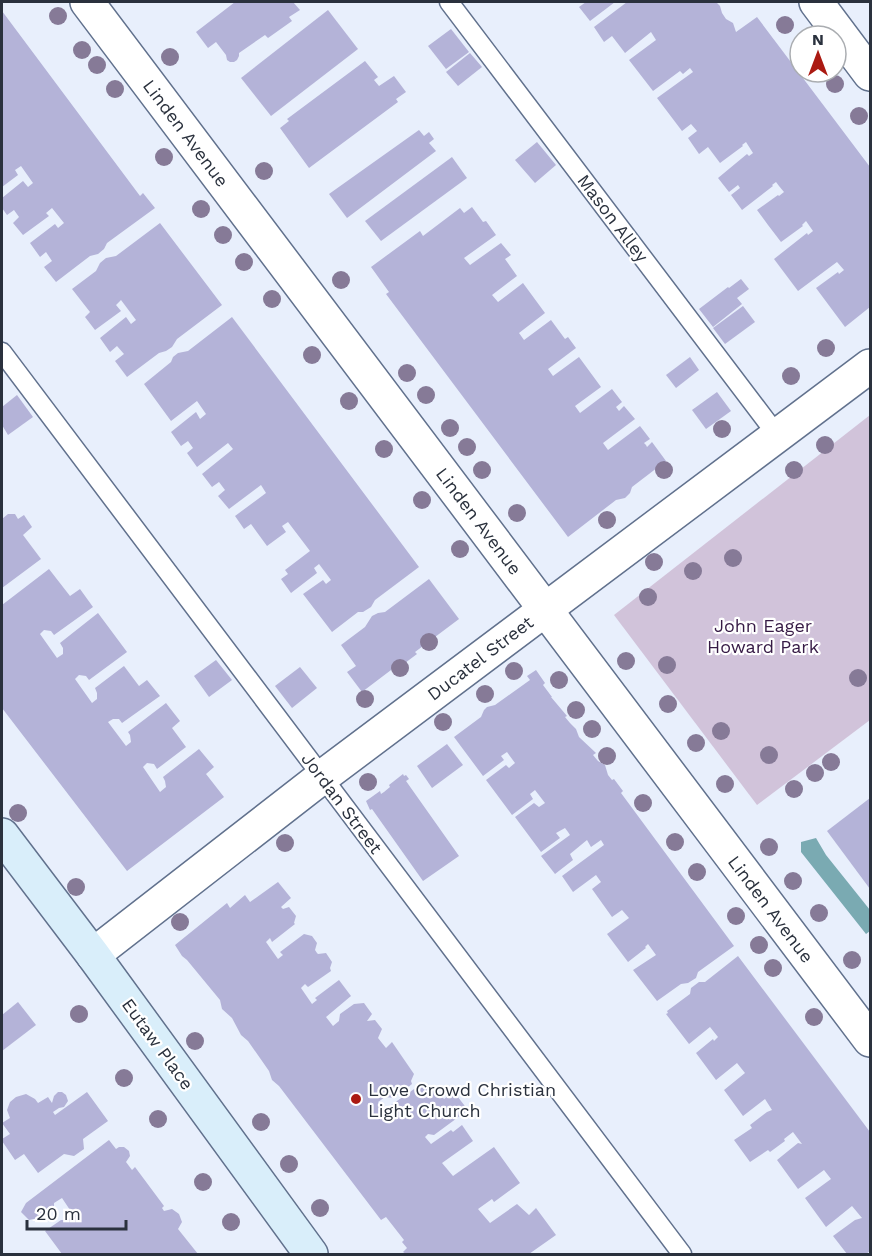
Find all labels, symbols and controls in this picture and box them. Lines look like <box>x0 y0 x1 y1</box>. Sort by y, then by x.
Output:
north arrow <box>788 24 848 84</box>
text: N <box>812 30 824 49</box>
street label: Linden Avenue <box>139 75 233 191</box>
street label: Mason Alley <box>573 170 653 267</box>
street label: Linden Avenue <box>432 463 526 579</box>
street label: Ducatel Street <box>423 611 537 705</box>
park label: John Eager Howard Park <box>707 615 819 657</box>
street label: Jordan Street <box>297 748 387 858</box>
street label: Linden Avenue <box>724 851 818 967</box>
street label: Eutaw Place <box>118 994 198 1094</box>
place label: Love Crowd Christian Light Church <box>368 1079 556 1121</box>
marker: Love Crowd Christian Light Church <box>349 1092 363 1106</box>
scale bar <box>27 1193 126 1231</box>
text: 20 m <box>36 1203 81 1224</box>

